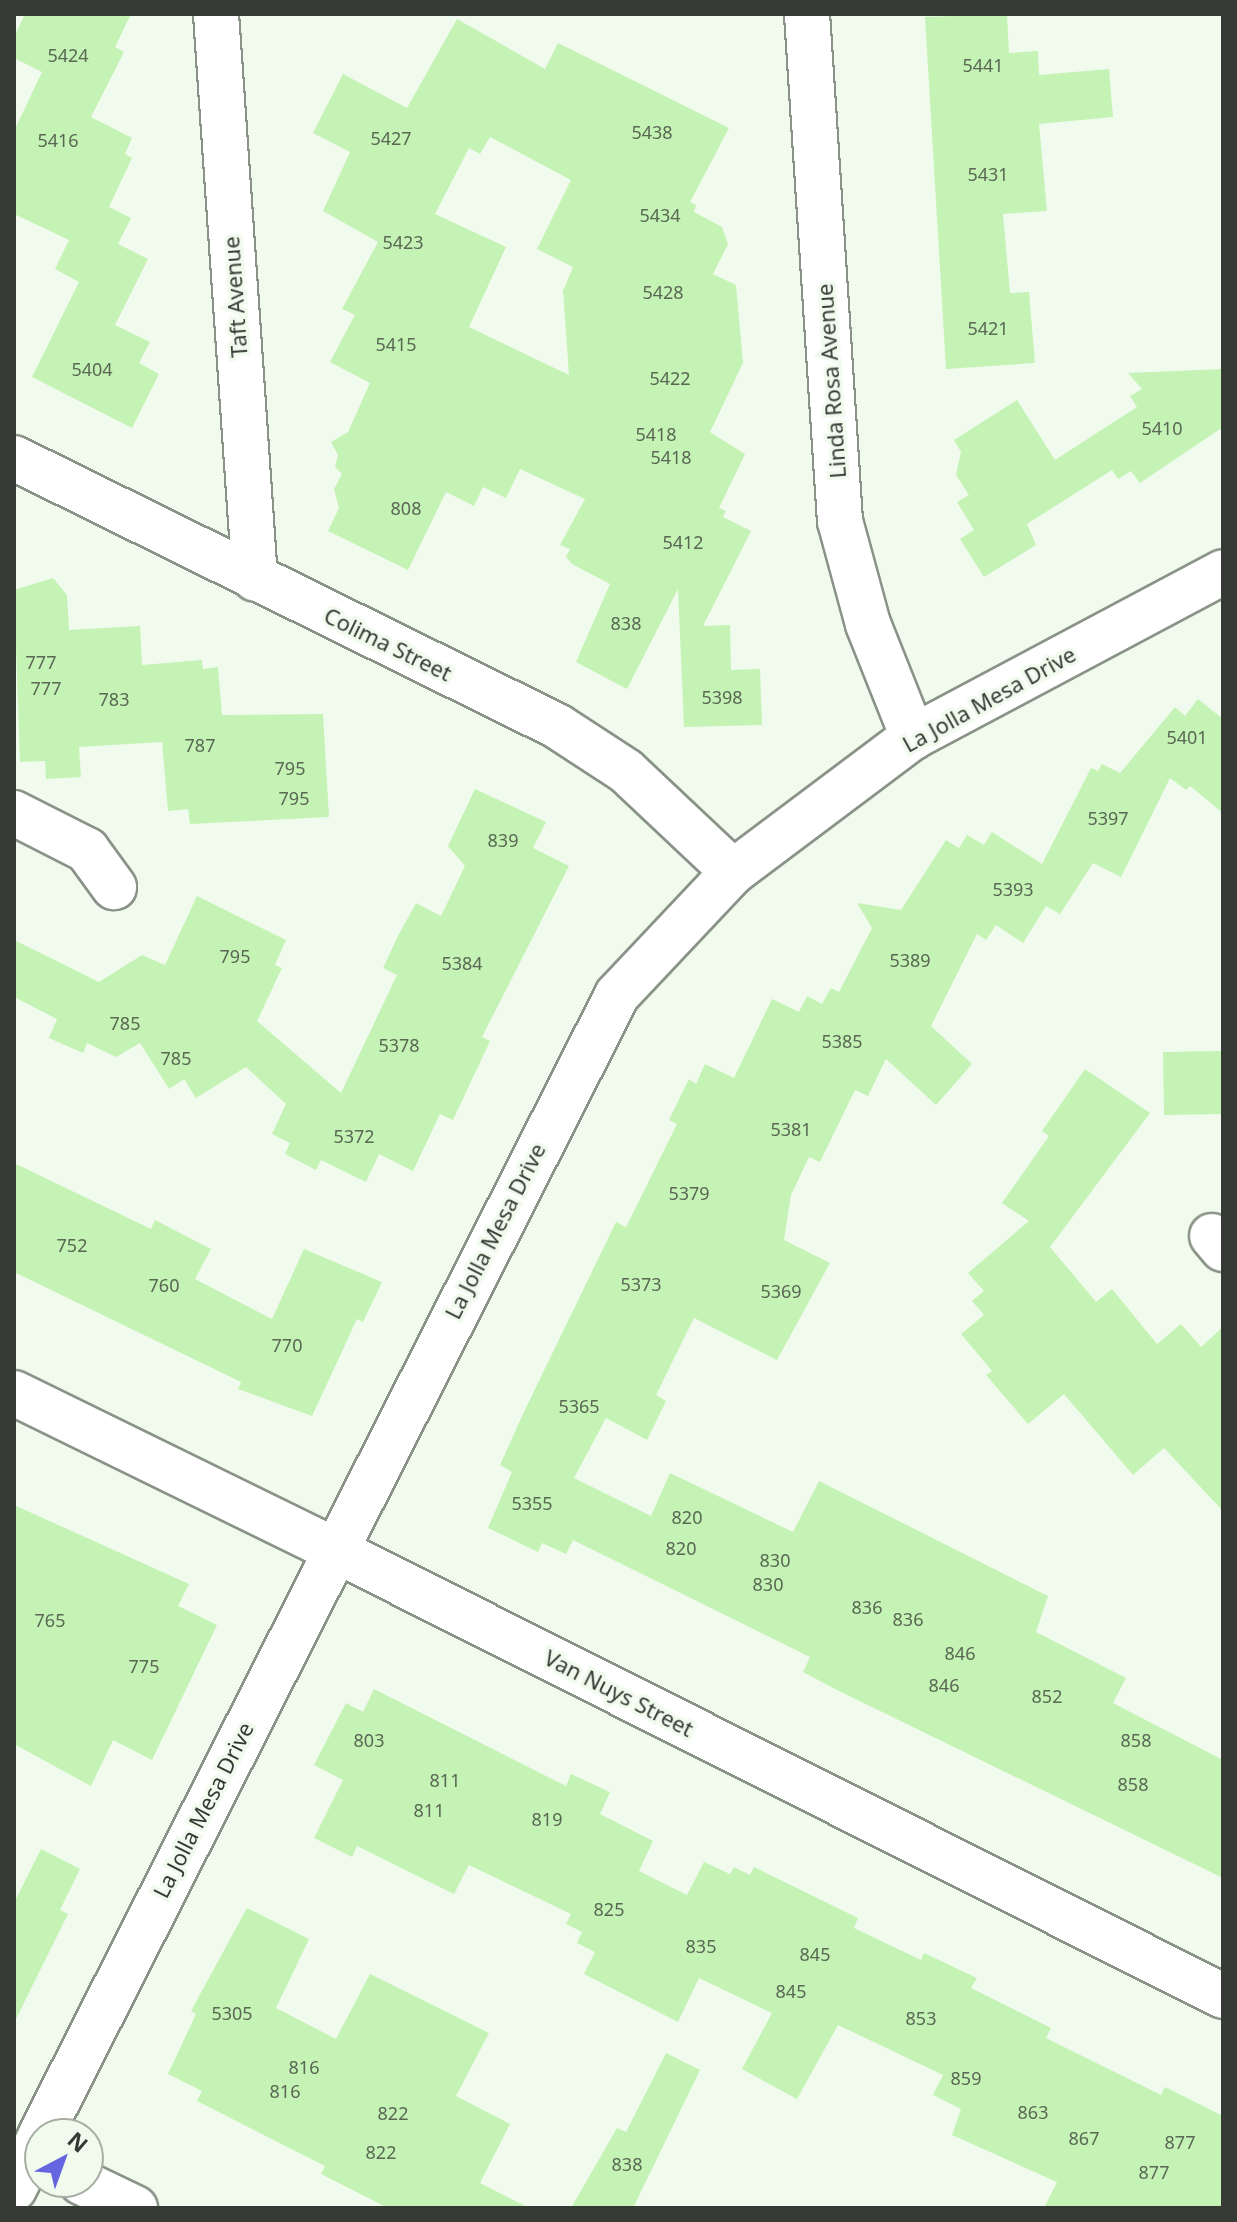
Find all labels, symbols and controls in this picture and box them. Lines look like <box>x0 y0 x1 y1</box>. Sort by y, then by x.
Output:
house number: 5424 <box>47 44 89 66</box>
house number: 5441 <box>962 54 1004 76</box>
house number: 5438 <box>631 121 673 143</box>
house number: 5427 <box>370 127 412 149</box>
house number: 5416 <box>37 129 79 151</box>
house number: 5431 <box>967 163 1009 185</box>
house number: 5434 <box>639 204 681 226</box>
house number: 5423 <box>382 231 424 253</box>
street label: Taft Avenue <box>218 236 252 358</box>
house number: 5428 <box>642 281 684 303</box>
street label: Linda Rosa Avenue <box>811 283 851 479</box>
house number: 5421 <box>967 317 1009 339</box>
house number: 5415 <box>375 333 417 355</box>
house number: 5404 <box>71 358 113 380</box>
house number: 5422 <box>649 367 691 389</box>
house number: 5410 <box>1141 417 1183 439</box>
house number: 5418 <box>635 423 677 445</box>
house number: 5418 <box>650 446 692 468</box>
house number: 808 <box>391 497 421 519</box>
house number: 5412 <box>662 531 704 553</box>
street label: Colima Street <box>320 602 456 686</box>
house number: 838 <box>611 612 641 634</box>
street label: La Jolla Mesa Drive <box>898 641 1080 757</box>
house number: 777 <box>26 651 56 673</box>
house number: 777 <box>31 677 61 699</box>
house number: 5398 <box>701 686 743 708</box>
house number: 783 <box>99 688 129 710</box>
house number: 5401 <box>1166 726 1208 748</box>
house number: 787 <box>185 734 215 756</box>
house number: 795 <box>275 757 305 779</box>
house number: 795 <box>279 787 309 809</box>
house number: 5397 <box>1087 807 1129 829</box>
house number: 839 <box>488 829 518 851</box>
house number: 5393 <box>992 878 1034 900</box>
house number: 795 <box>220 945 250 967</box>
house number: 5389 <box>889 949 931 971</box>
house number: 5384 <box>441 952 483 974</box>
house number: 785 <box>110 1012 140 1034</box>
house number: 5385 <box>821 1030 863 1052</box>
house number: 5378 <box>378 1034 420 1056</box>
house number: 785 <box>161 1047 191 1069</box>
house number: 5381 <box>770 1118 812 1140</box>
house number: 5372 <box>333 1125 375 1147</box>
street label: La Jolla Mesa Drive <box>439 1139 551 1323</box>
house number: 5379 <box>668 1182 710 1204</box>
house number: 752 <box>57 1234 87 1256</box>
house number: 5373 <box>620 1273 662 1295</box>
house number: 760 <box>149 1274 179 1296</box>
house number: 5369 <box>760 1280 802 1302</box>
house number: 770 <box>272 1334 302 1356</box>
house number: 5365 <box>558 1395 600 1417</box>
house number: 5355 <box>511 1492 553 1514</box>
house number: 820 <box>672 1506 702 1528</box>
house number: 820 <box>666 1537 696 1559</box>
house number: 830 <box>760 1549 790 1571</box>
house number: 830 <box>753 1573 783 1595</box>
house number: 836 <box>852 1596 882 1618</box>
house number: 836 <box>893 1608 923 1630</box>
house number: 765 <box>35 1609 65 1631</box>
house number: 846 <box>945 1642 975 1664</box>
street label: Van Nuys Street <box>540 1644 698 1742</box>
house number: 775 <box>129 1655 159 1677</box>
house number: 846 <box>929 1674 959 1696</box>
house number: 852 <box>1032 1685 1062 1707</box>
street label: La Jolla Mesa Drive <box>147 1718 259 1902</box>
house number: 803 <box>354 1729 384 1751</box>
house number: 858 <box>1121 1729 1151 1751</box>
house number: 811 <box>430 1769 460 1791</box>
house number: 858 <box>1118 1773 1148 1795</box>
house number: 811 <box>414 1799 444 1821</box>
house number: 819 <box>532 1808 562 1830</box>
house number: 825 <box>594 1898 624 1920</box>
house number: 835 <box>686 1935 716 1957</box>
house number: 845 <box>800 1943 830 1965</box>
house number: 845 <box>776 1980 806 2002</box>
house number: 5305 <box>211 2002 253 2024</box>
house number: 853 <box>906 2007 936 2029</box>
house number: 816 <box>289 2056 319 2078</box>
house number: 859 <box>951 2067 981 2089</box>
house number: 816 <box>270 2080 300 2102</box>
house number: 863 <box>1018 2101 1048 2123</box>
house number: 822 <box>378 2102 408 2124</box>
north arrow <box>24 2118 104 2198</box>
text: N <box>62 2124 95 2159</box>
house number: 867 <box>1069 2127 1099 2149</box>
house number: 877 <box>1165 2131 1195 2153</box>
house number: 822 <box>366 2141 396 2163</box>
house number: 838 <box>612 2153 642 2175</box>
house number: 877 <box>1139 2161 1169 2183</box>

